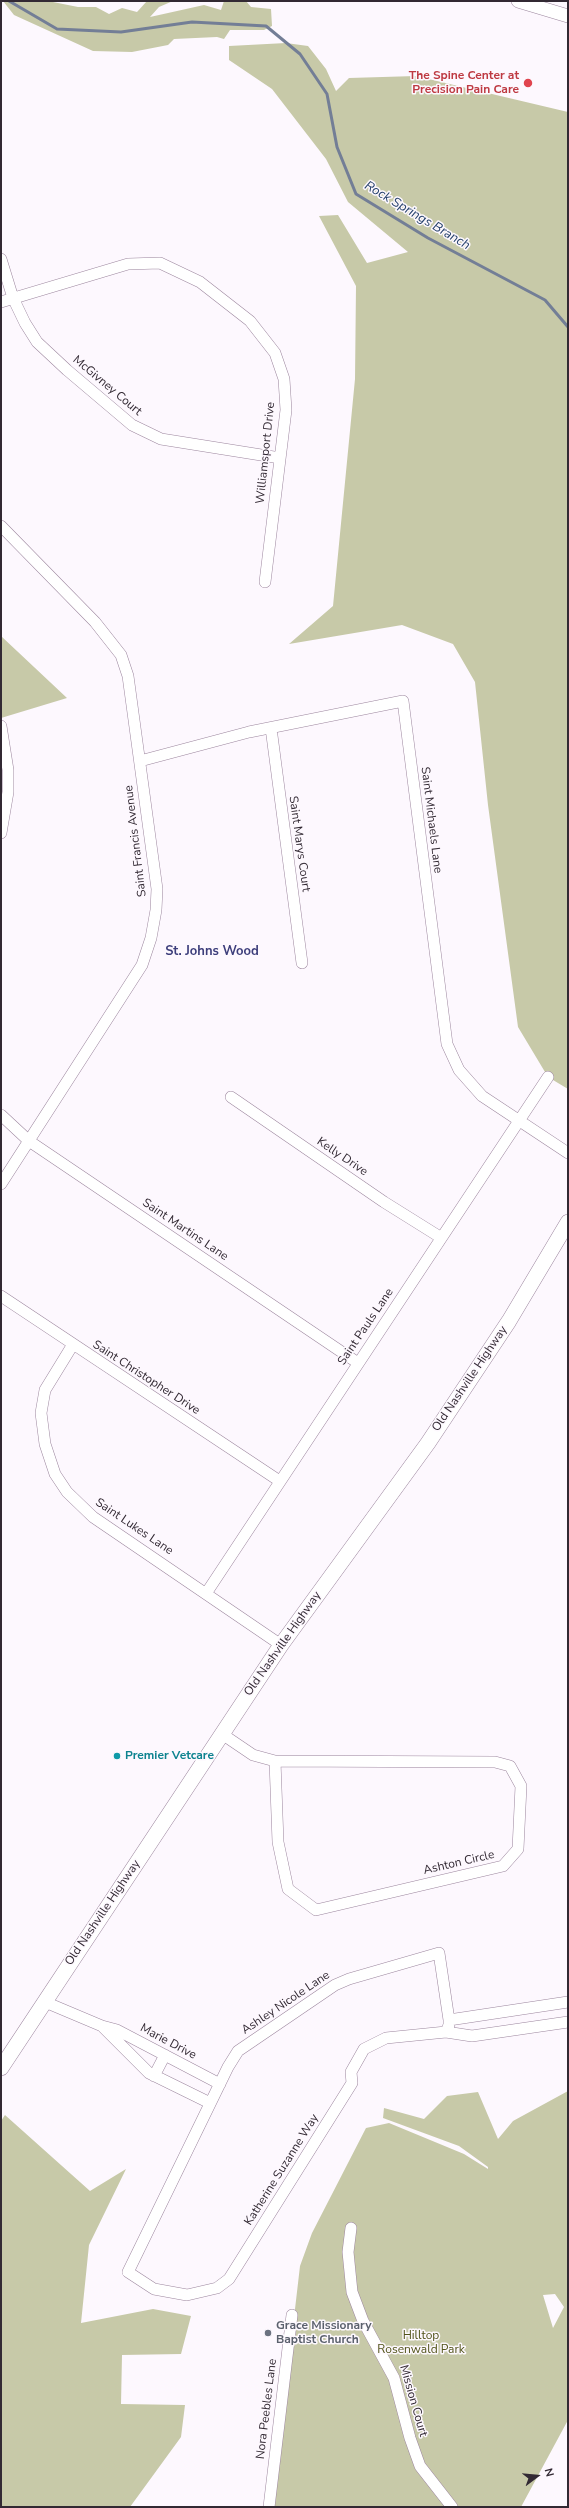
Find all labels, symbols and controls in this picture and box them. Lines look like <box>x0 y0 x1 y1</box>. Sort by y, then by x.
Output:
place label: The Spine Center at Precision Pain Care <box>409 69 519 97</box>
marker: The Spine Center at Precision Pain Care <box>522 77 534 89</box>
water label: Rock Springs Branch <box>361 178 473 254</box>
street label: McGivney Court <box>70 353 144 419</box>
street label: Williamsport Drive <box>253 401 279 505</box>
street label: Saint Michaels Lane <box>417 766 445 874</box>
street label: Saint Francis Avenue <box>122 784 150 898</box>
street label: Saint Marys Court <box>285 795 313 893</box>
district label: St. Johns Wood <box>165 944 259 960</box>
street label: Kelly Drive <box>314 1135 370 1179</box>
street label: Saint Martins Lane <box>139 1196 231 1264</box>
street label: Saint Pauls Lane <box>335 1286 397 1368</box>
street label: Old Nashville Highway <box>429 1324 511 1434</box>
street label: Saint Christopher Drive <box>90 1338 202 1418</box>
street label: Saint Lukes Lane <box>92 1496 176 1558</box>
street label: Old Nashville Highway <box>241 1589 325 1699</box>
place label: Premier Vetcare <box>125 1749 214 1763</box>
marker: Premier Vetcare <box>112 1751 122 1761</box>
street label: Ashton Circle <box>422 1848 496 1878</box>
street label: Old Nashville Highway <box>62 1858 144 1968</box>
street label: Ashley Nicole Lane <box>239 1968 333 2038</box>
street label: Marie Drive <box>137 2021 199 2063</box>
street label: Katherine Suzanne Way <box>242 2112 322 2228</box>
place label: Grace Missionary Baptist Church <box>276 2319 371 2347</box>
marker: Grace Missionary Baptist Church <box>263 2328 273 2338</box>
park label: Hilltop Rosenwald Park <box>377 2329 465 2357</box>
street label: Nora Peebles Lane <box>254 2358 280 2460</box>
street label: Mission Court <box>396 2364 430 2438</box>
north arrow <box>517 2456 557 2496</box>
text: N <box>541 2467 557 2479</box>

